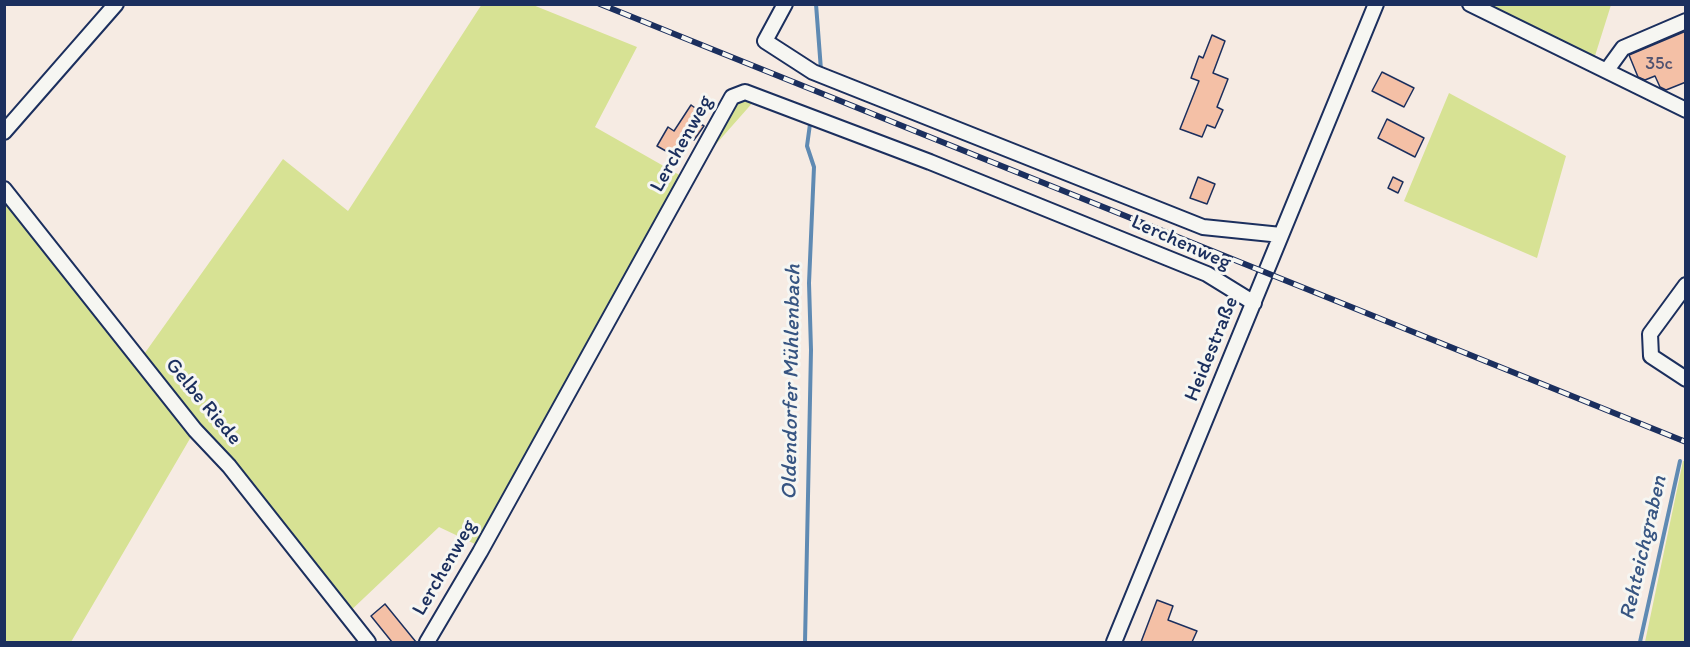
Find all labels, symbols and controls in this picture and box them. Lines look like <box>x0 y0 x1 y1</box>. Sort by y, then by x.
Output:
house number: 35c <box>1645 53 1673 75</box>
street label: Lerchenweg <box>645 91 719 197</box>
street label: Lerchenweg <box>1127 210 1235 276</box>
water label: Oldendorfer Mühlenbach <box>777 264 807 500</box>
street label: Heidestraße <box>1180 293 1244 405</box>
street label: Gelbe Riede <box>159 353 247 451</box>
water label: Rehteichgraben <box>1615 473 1673 623</box>
street label: Lerchenweg <box>407 515 483 621</box>

